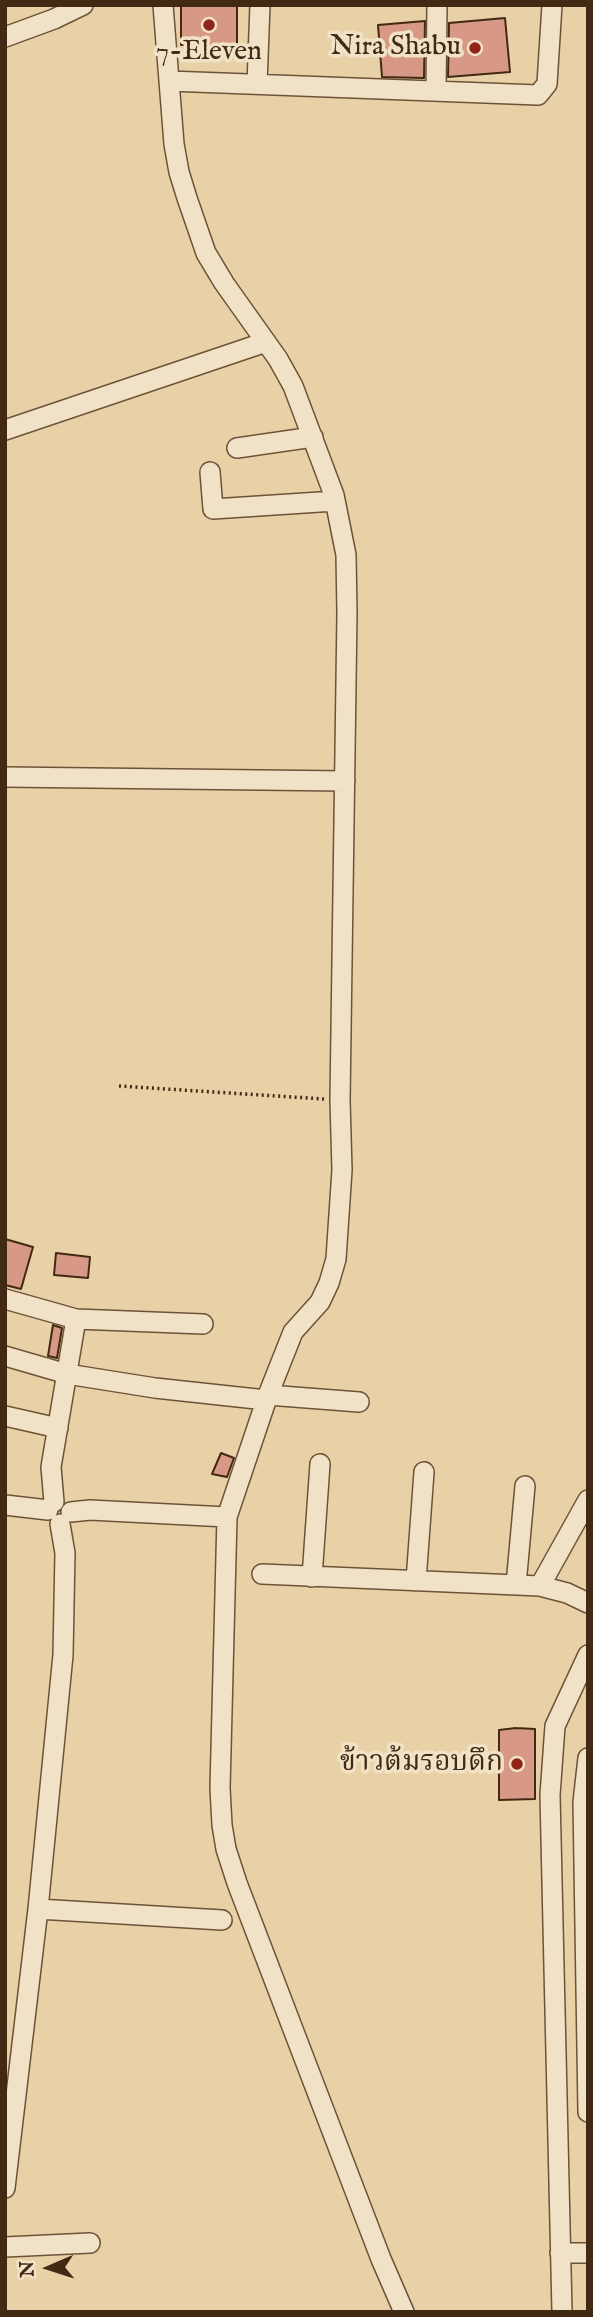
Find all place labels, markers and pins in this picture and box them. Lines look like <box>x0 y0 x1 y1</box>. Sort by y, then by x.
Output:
marker: 7-Eleven <box>201 17 217 33</box>
place label: Nira Shabu <box>330 31 461 65</box>
place label: 7-Eleven <box>156 36 262 70</box>
marker: Nira Shabu <box>467 40 483 56</box>
place label: ข้าวต้มรอบดึก <box>340 1747 503 1781</box>
marker: ข้าวต้มรอบดึก <box>509 1756 525 1772</box>

